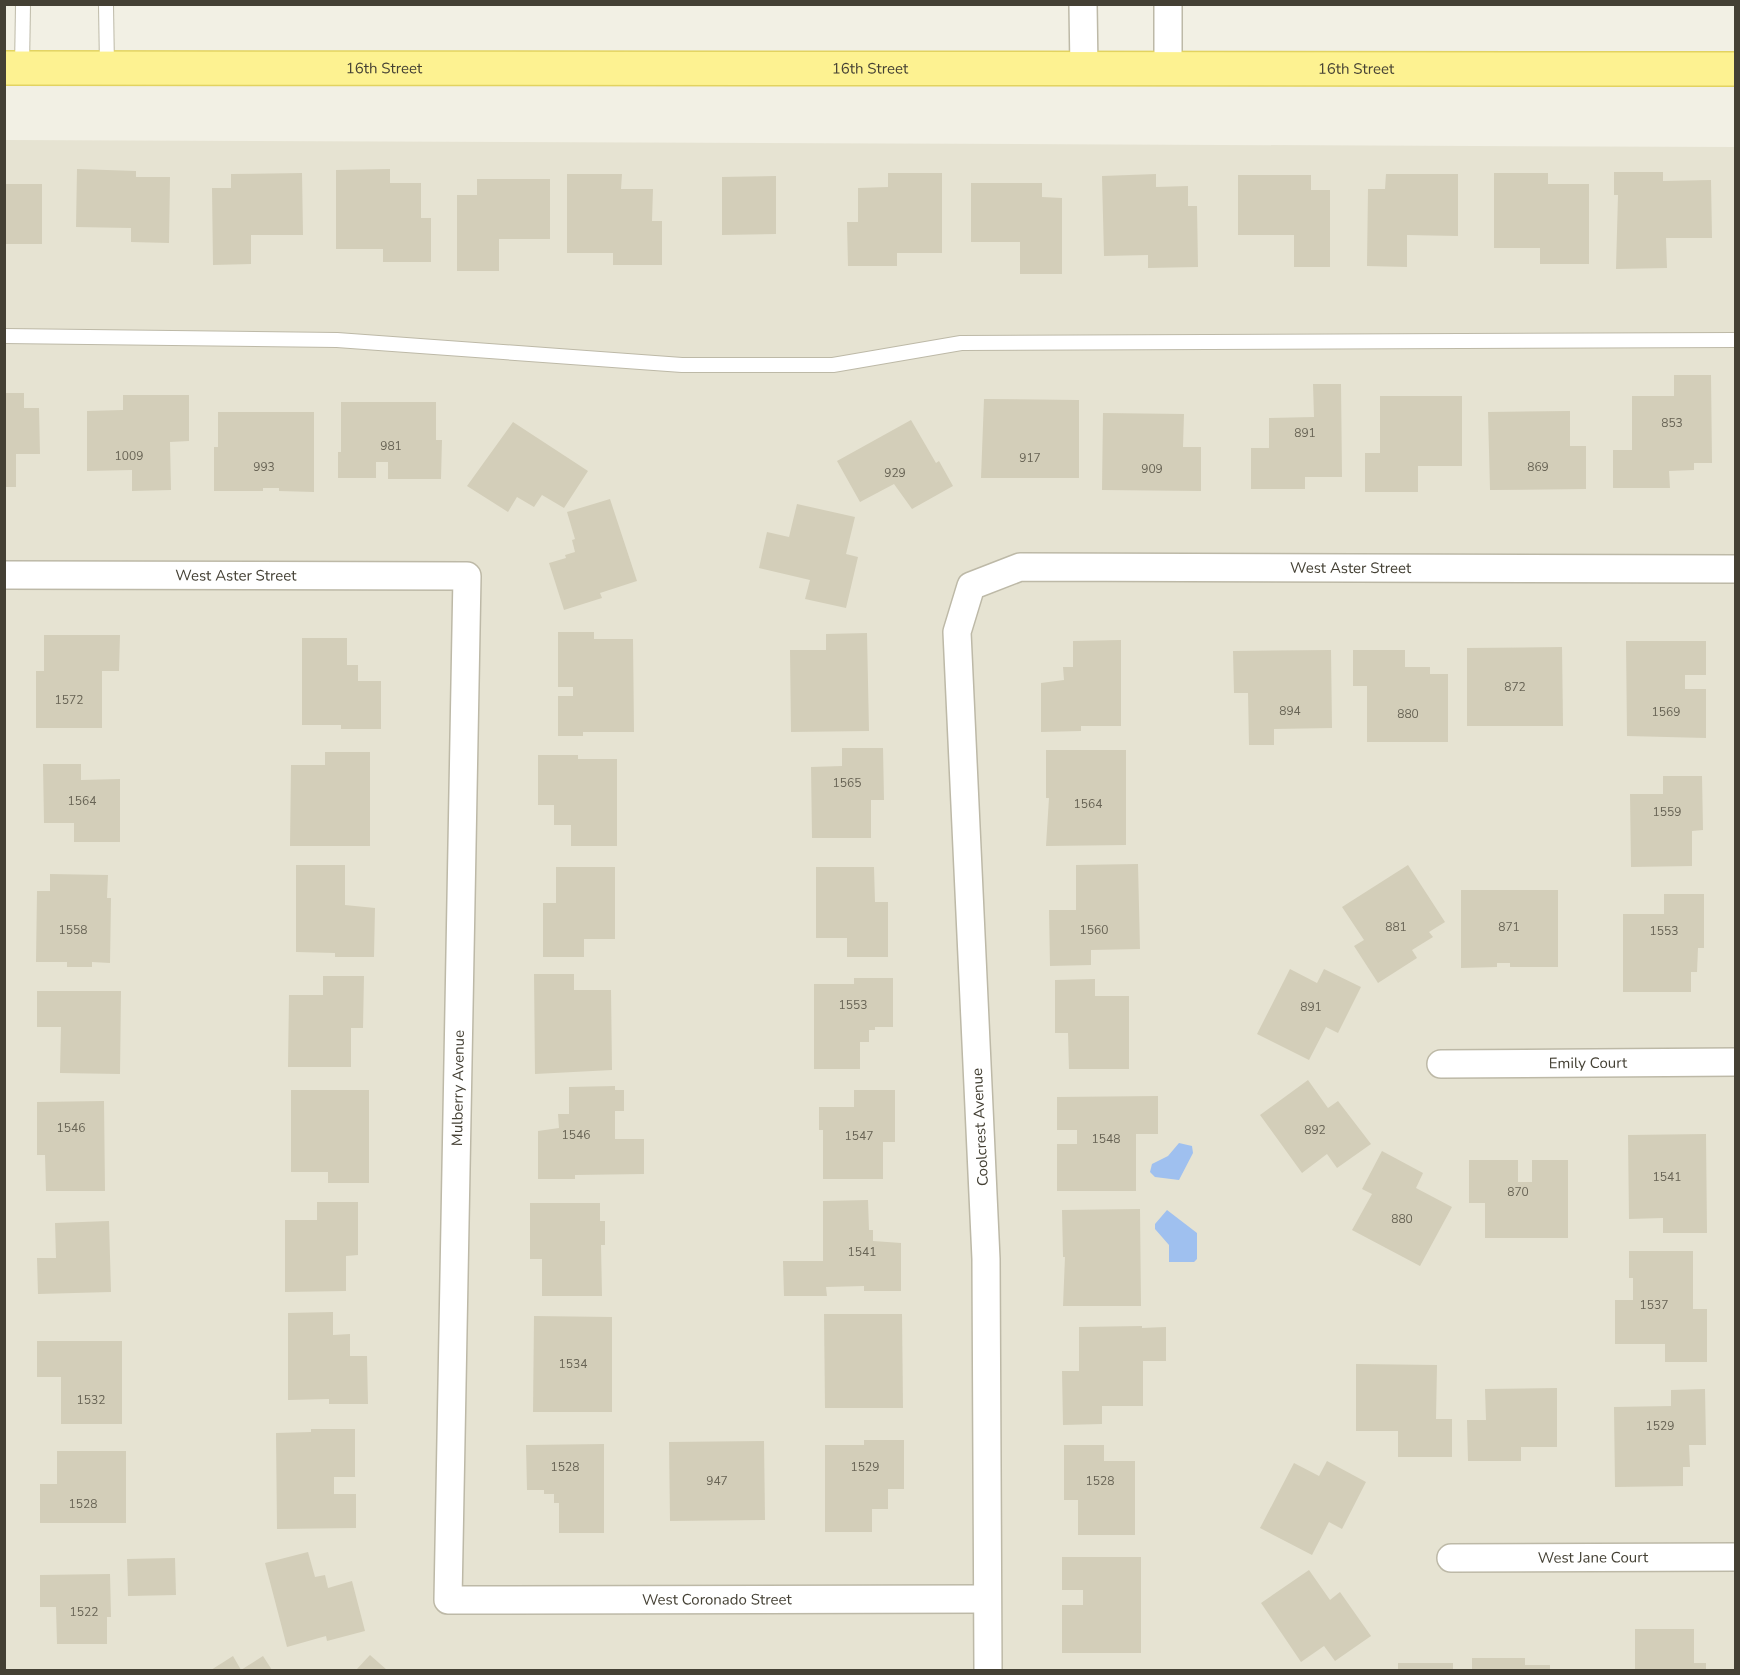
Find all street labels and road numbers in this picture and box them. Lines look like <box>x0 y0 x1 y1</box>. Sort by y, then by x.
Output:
street label: 16th Street <box>346 58 423 78</box>
street label: 16th Street <box>832 58 909 79</box>
street label: 16th Street <box>1318 59 1395 79</box>
street label: West Aster Street <box>1290 558 1412 578</box>
street label: West Aster Street <box>175 565 297 586</box>
street label: Mulberry Avenue <box>447 1030 469 1146</box>
street label: Emily Court <box>1549 1053 1628 1073</box>
street label: Coolcrest Avenue <box>967 1067 993 1186</box>
street label: West Jane Court <box>1538 1547 1649 1568</box>
street label: West Coronado Street <box>642 1589 793 1610</box>

